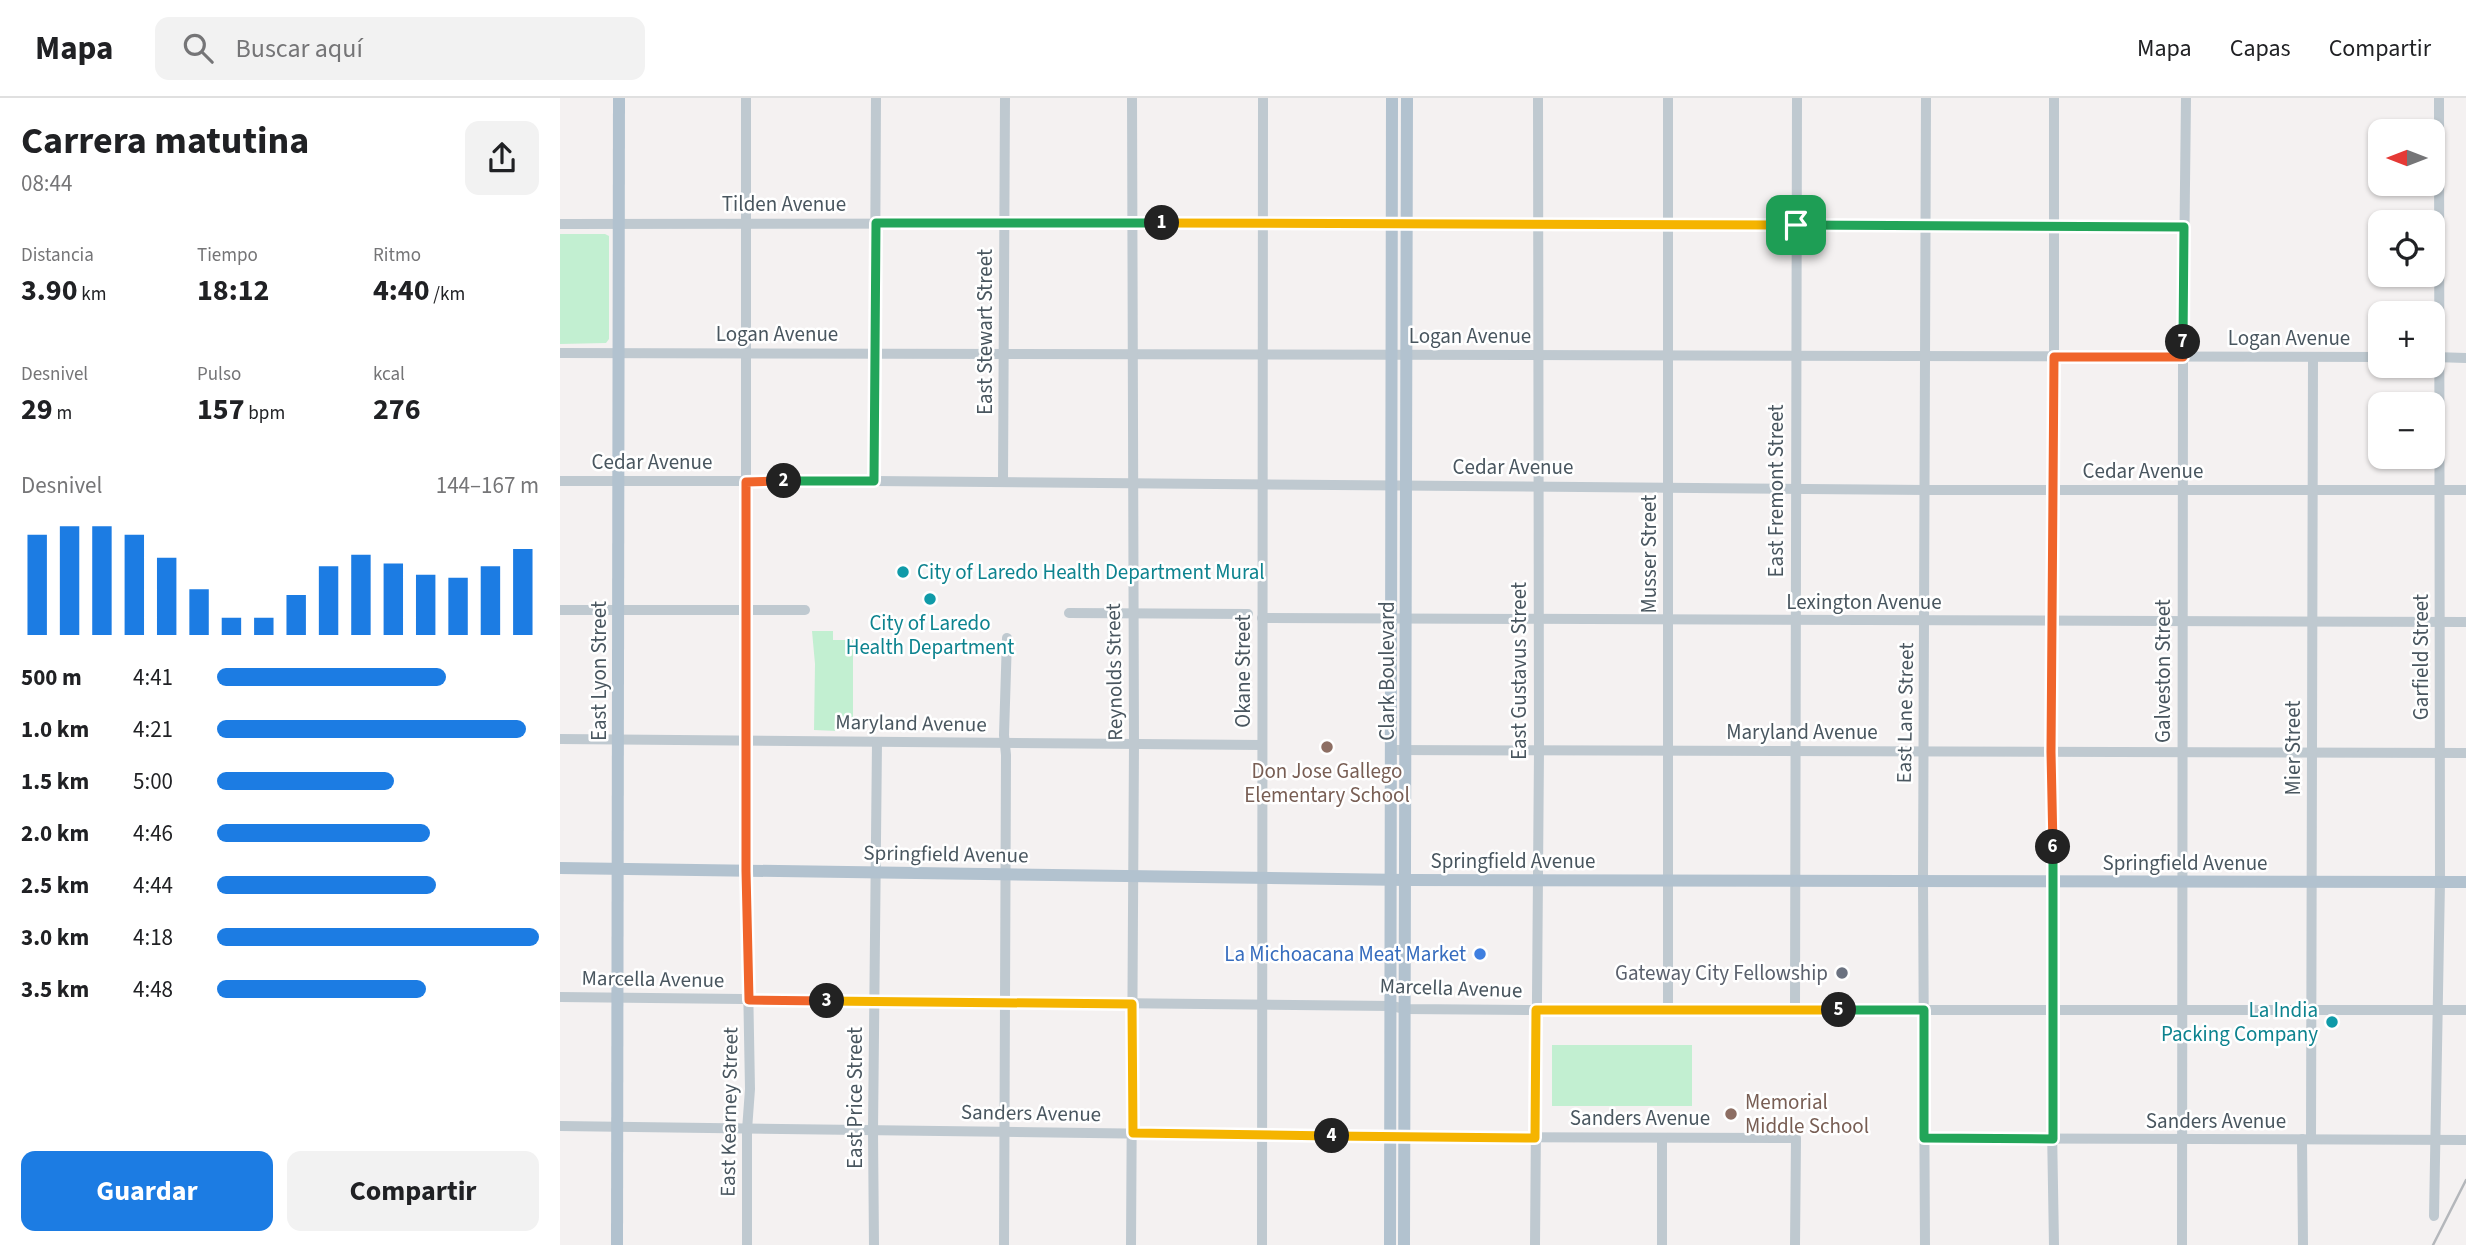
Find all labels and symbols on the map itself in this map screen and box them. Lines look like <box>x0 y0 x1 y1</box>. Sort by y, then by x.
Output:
north arrow <box>2368 119 2445 196</box>
street label: Tilden Avenue <box>722 189 846 219</box>
pin <box>1766 195 1826 255</box>
pin: 1 <box>1144 206 1180 240</box>
street label: East Stewart Street <box>970 249 1000 415</box>
street label: Logan Avenue <box>716 319 838 349</box>
street label: Logan Avenue <box>1409 321 1531 351</box>
street label: Logan Avenue <box>2228 323 2350 353</box>
pin: 7 <box>2166 324 2200 360</box>
street label: East Fremont Street <box>1761 405 1791 577</box>
street label: Cedar Avenue <box>592 447 712 477</box>
street label: Cedar Avenue <box>1453 452 1573 482</box>
street label: Cedar Avenue <box>2083 456 2203 486</box>
pin: 2 <box>766 464 802 498</box>
street label: Musser Street <box>1634 495 1664 613</box>
place label: City of Laredo Health Department Mural <box>917 557 1265 587</box>
marker: City of Laredo Health Department Mural <box>895 564 911 580</box>
street label: East Gustavus Street <box>1504 582 1534 760</box>
street label: Lexington Avenue <box>1786 587 1942 617</box>
marker: City of Laredo Health Department <box>922 591 938 607</box>
street label: Garfield Street <box>2406 594 2436 720</box>
street label: Galveston Street <box>2148 599 2178 743</box>
street label: East Lyon Street <box>584 601 614 741</box>
street label: Clark Boulevard <box>1372 601 1402 741</box>
street label: Reynolds Street <box>1098 603 1130 741</box>
place label: City of Laredo Health Department <box>846 608 1014 662</box>
street label: Okane Street <box>1228 614 1258 728</box>
street label: East Lane Street <box>1889 642 1921 784</box>
street label: Mier Street <box>2278 701 2308 795</box>
street label: Maryland Avenue <box>835 707 987 739</box>
street label: Maryland Avenue <box>1726 717 1878 747</box>
marker: Don Jose Gallego Elementary School <box>1319 739 1335 755</box>
place label: Don Jose Gallego Elementary School <box>1244 756 1410 810</box>
pin: 6 <box>2036 830 2070 864</box>
street label: Springfield Avenue <box>863 838 1029 870</box>
street label: Springfield Avenue <box>1430 846 1596 876</box>
street label: Springfield Avenue <box>2102 848 2268 878</box>
place label: La Michoacana Meat Market <box>1224 939 1466 969</box>
marker: La Michoacana Meat Market <box>1472 946 1488 962</box>
place label: Gateway City Fellowship <box>1615 958 1828 988</box>
street label: Marcella Avenue <box>581 963 725 995</box>
marker: Gateway City Fellowship <box>1834 965 1850 981</box>
street label: Marcella Avenue <box>1379 971 1523 1005</box>
pin: 3 <box>810 984 844 1018</box>
pin: 5 <box>1822 992 1856 1028</box>
place label: La India Packing Company <box>2161 995 2318 1049</box>
marker: La India Packing Company <box>2324 1014 2340 1030</box>
street label: East Kearney Street <box>713 1027 745 1197</box>
street label: East Price Street <box>840 1027 870 1169</box>
place label: Memorial Middle School <box>1745 1087 1869 1141</box>
street label: Sanders Avenue <box>961 1097 1101 1129</box>
street label: Sanders Avenue <box>1570 1103 1710 1133</box>
marker: Memorial Middle School <box>1723 1106 1739 1122</box>
street label: Sanders Avenue <box>2146 1106 2286 1136</box>
pin: 4 <box>1314 1118 1350 1154</box>

